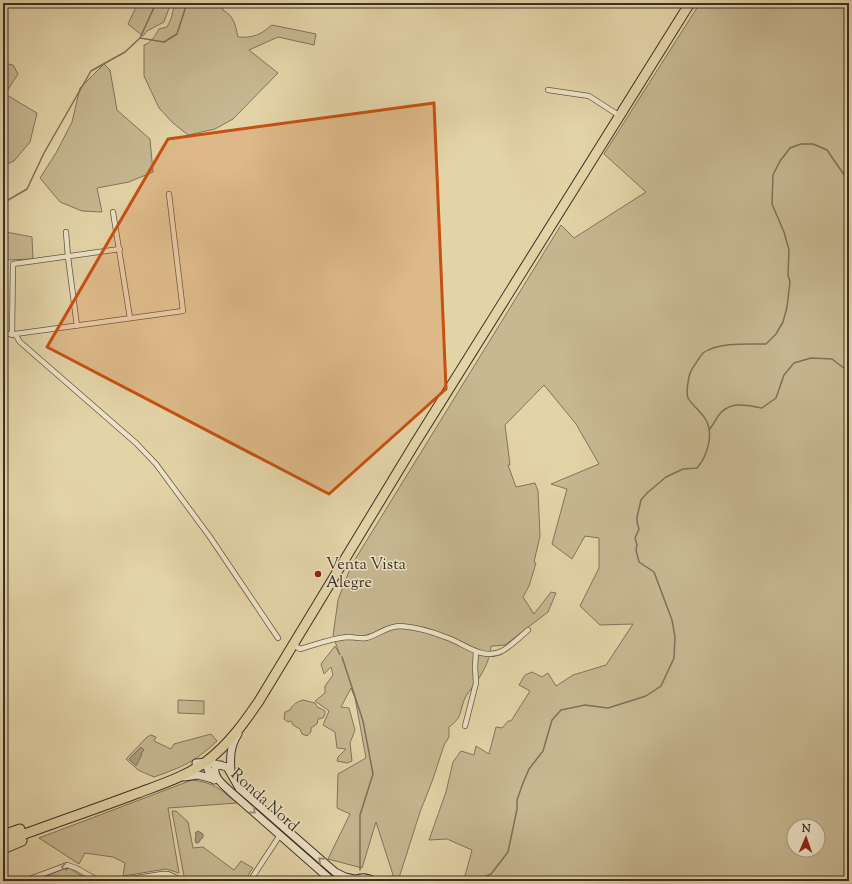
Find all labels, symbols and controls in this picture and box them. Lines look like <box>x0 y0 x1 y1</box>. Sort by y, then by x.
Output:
place label: Venta Vista Alegre <box>326 554 407 595</box>
marker: Venta Vista Alegre <box>313 569 323 579</box>
street label: Ronda Nord <box>225 764 303 838</box>
one-way arrow <box>248 806 255 813</box>
north arrow <box>786 818 826 858</box>
text: N <box>801 821 811 837</box>
one-way arrow <box>319 857 326 864</box>
one-way arrow <box>61 862 68 871</box>

